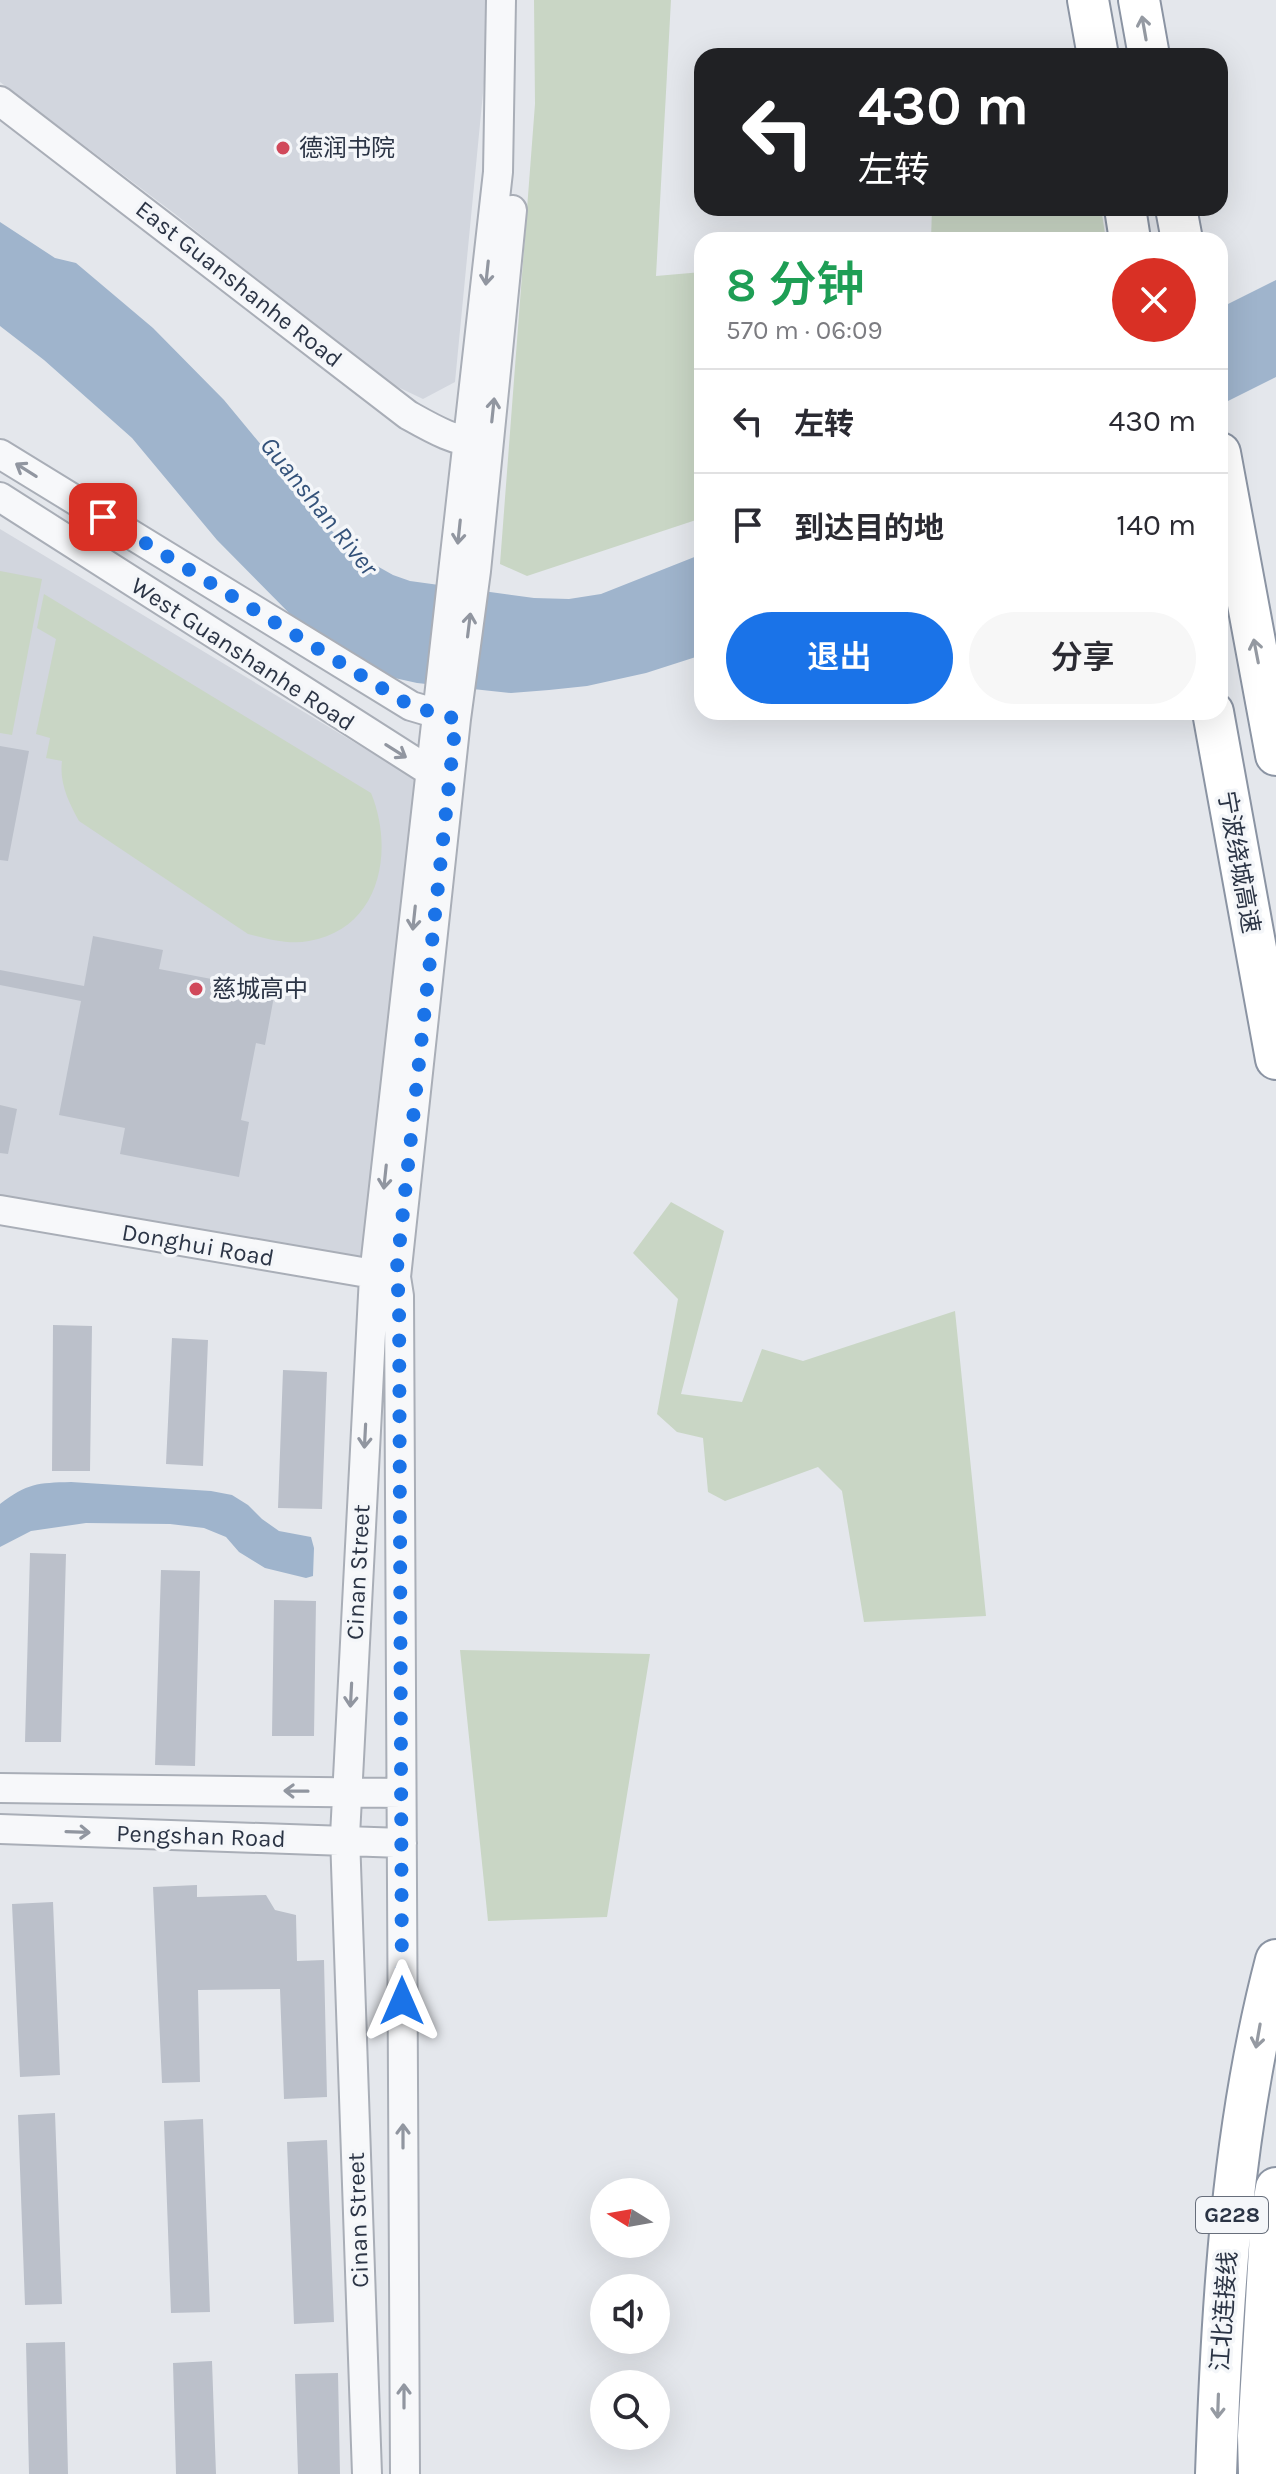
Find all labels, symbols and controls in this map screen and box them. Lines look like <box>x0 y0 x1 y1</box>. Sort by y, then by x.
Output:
one-way arrow <box>1136 16 1151 41</box>
text: 430 m <box>858 73 1029 138</box>
icon: left <box>726 80 830 184</box>
place label: 德润书院 <box>299 134 395 162</box>
marker: 德润书院 <box>274 139 292 157</box>
text: 左转 <box>858 149 930 191</box>
street label: East Guanshanhe Road <box>130 195 348 373</box>
text: 8 分钟 <box>726 257 865 313</box>
button: close <box>1112 258 1196 342</box>
one-way arrow <box>479 260 494 285</box>
text: 570 m · 06:09 <box>726 315 883 346</box>
one-way arrow <box>485 397 500 424</box>
icon: left <box>726 399 770 443</box>
text: 430 m <box>1109 403 1196 439</box>
text: 左转 <box>794 406 854 442</box>
water label: Guanshan River <box>254 430 385 583</box>
one-way arrow <box>15 461 38 477</box>
pin <box>69 483 137 551</box>
icon: arrive <box>81 495 125 539</box>
icon: arrive <box>726 503 770 547</box>
text: 140 m <box>1116 507 1196 543</box>
text: 到达目的地 <box>794 510 944 546</box>
one-way arrow <box>451 518 466 545</box>
street label: West Guanshanhe Road <box>126 571 360 737</box>
button: 退出 <box>726 612 953 704</box>
button: 分享 <box>969 612 1196 704</box>
one-way arrow <box>462 613 477 638</box>
one-way arrow <box>1247 638 1262 664</box>
one-way arrow <box>384 743 407 759</box>
street label: 宁波绕城高速 <box>1213 789 1265 935</box>
one-way arrow <box>407 904 422 931</box>
place label: 慈城高中 <box>212 975 308 1003</box>
marker: 慈城高中 <box>187 980 205 998</box>
one-way arrow <box>378 1163 393 1190</box>
street label: Donghui Road <box>120 1218 276 1272</box>
one-way arrow <box>357 1422 372 1449</box>
street label: Cinan Street <box>340 1504 376 1640</box>
one-way arrow <box>343 1681 358 1708</box>
one-way arrow <box>283 1783 310 1799</box>
street label: Pengshan Road <box>116 1819 286 1853</box>
one-way arrow <box>64 1825 91 1840</box>
position arrow <box>360 1959 444 2043</box>
one-way arrow <box>1250 2023 1265 2049</box>
one-way arrow <box>395 2123 411 2150</box>
street label: Cinan Street <box>342 2152 374 2288</box>
north arrow <box>590 2178 670 2258</box>
map controls <box>590 2178 670 2450</box>
road number: G228 <box>1196 2197 1268 2233</box>
street label: 江北连接线 <box>1206 2250 1242 2372</box>
button: sound <box>590 2274 670 2354</box>
button: search <box>590 2370 670 2450</box>
one-way arrow <box>396 2383 412 2410</box>
one-way arrow <box>1211 2392 1226 2419</box>

